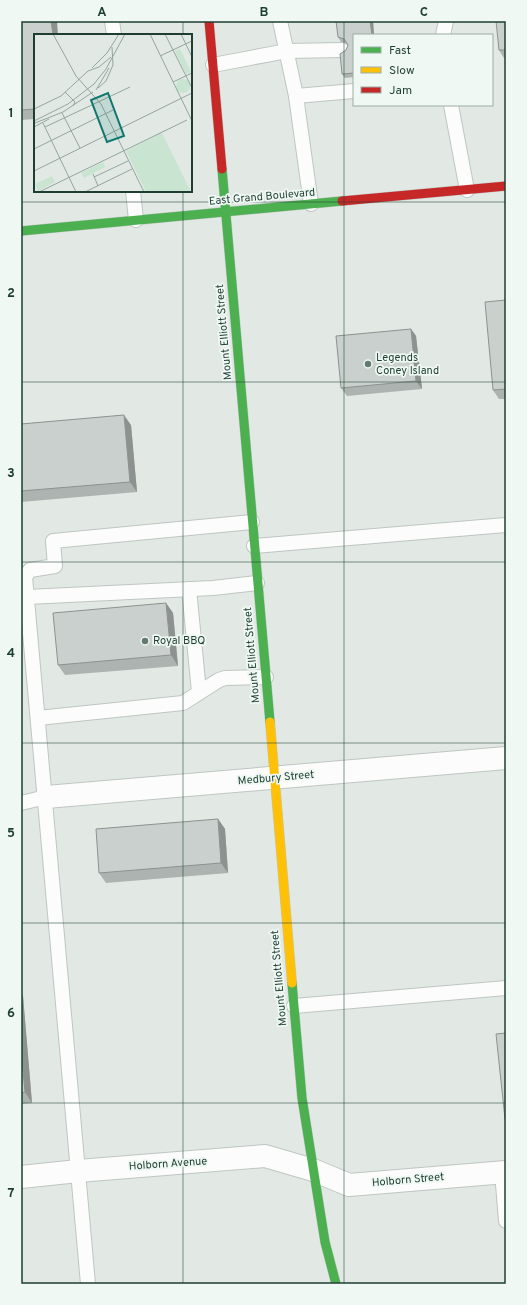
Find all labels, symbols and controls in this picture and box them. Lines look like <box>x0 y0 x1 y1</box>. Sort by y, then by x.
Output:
text: A <box>97 5 107 21</box>
text: B <box>260 5 269 21</box>
text: C <box>420 5 428 21</box>
inset map <box>34 34 192 192</box>
legend <box>353 34 493 106</box>
text: Fast <box>389 43 411 59</box>
text: Slow <box>389 63 415 79</box>
text: Jam <box>389 83 412 99</box>
text: 1 <box>8 106 14 122</box>
street label: East Grand Boulevard <box>208 185 316 209</box>
street label: Mount Elliott Street <box>213 283 235 381</box>
text: 2 <box>7 286 15 302</box>
place label: Legends Coney Island <box>376 351 439 378</box>
marker: Legends Coney Island <box>363 359 373 369</box>
text: 3 <box>7 466 15 482</box>
street label: Mount Elliott Street <box>241 606 263 704</box>
place label: Royal BBQ <box>153 634 205 648</box>
marker: Royal BBQ <box>140 636 150 646</box>
text: 4 <box>7 646 15 662</box>
street label: Medbury Street <box>237 768 315 788</box>
text: 5 <box>7 826 15 842</box>
street label: Mount Elliott Street <box>268 929 290 1027</box>
text: 6 <box>7 1006 15 1022</box>
street label: Holborn Avenue <box>128 1154 208 1174</box>
street label: Holborn Street <box>371 1170 445 1190</box>
text: 7 <box>8 1186 15 1202</box>

